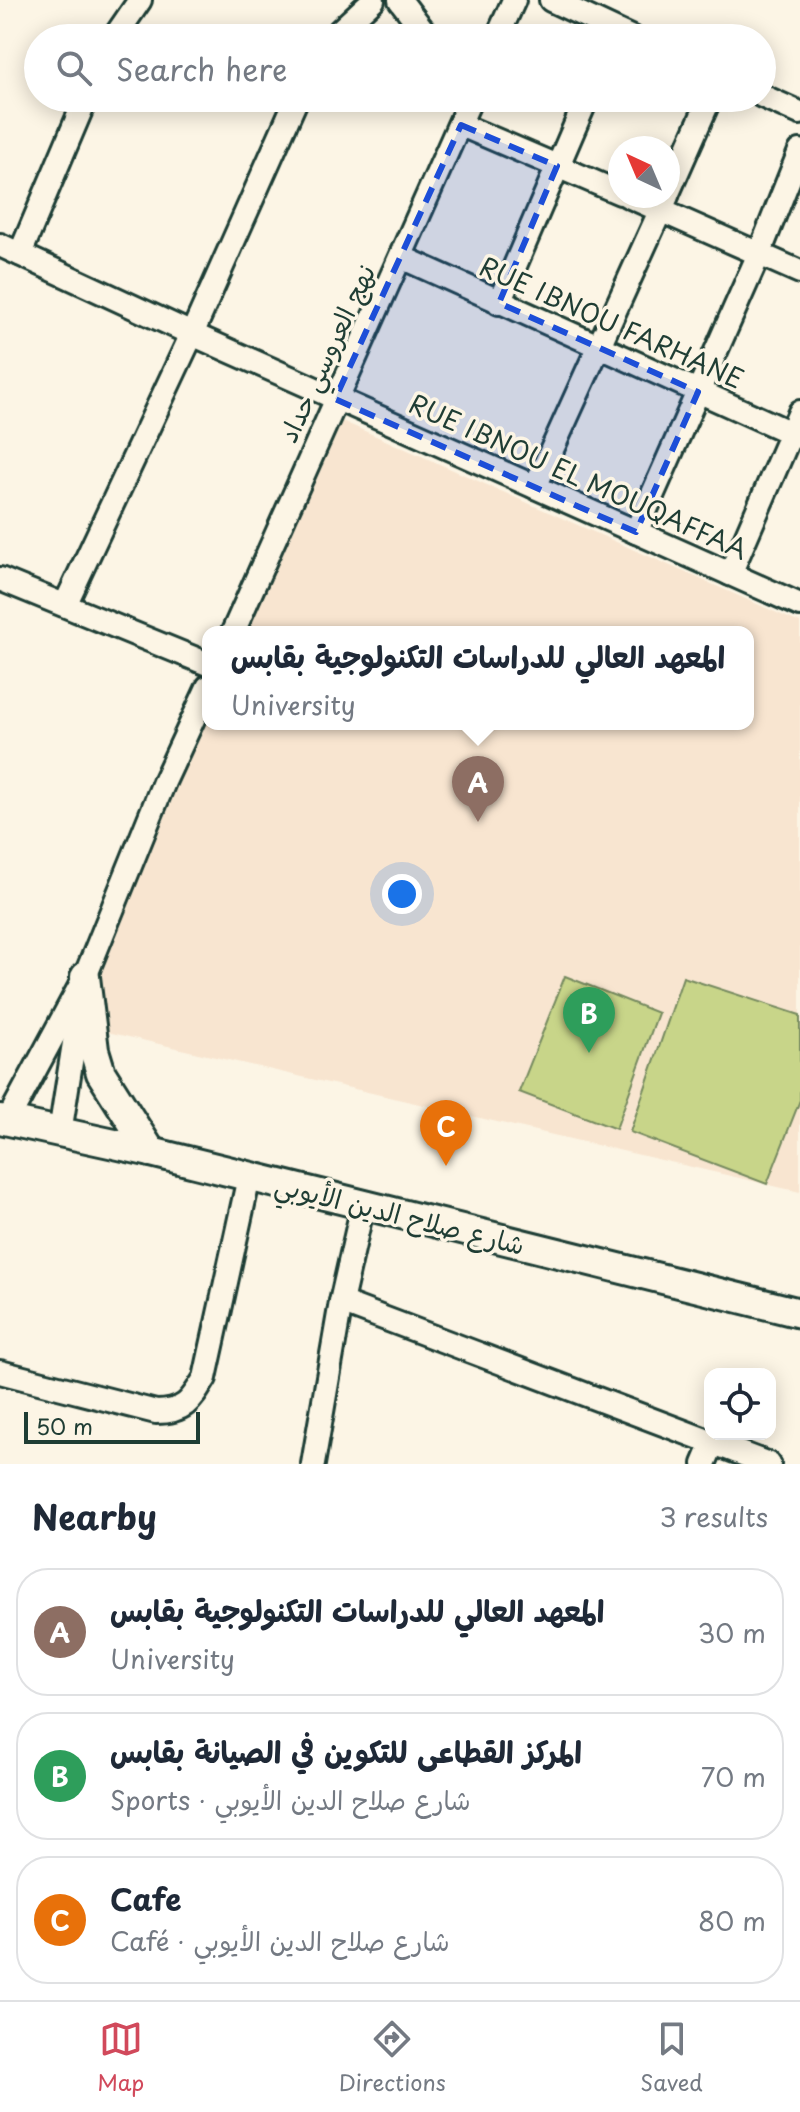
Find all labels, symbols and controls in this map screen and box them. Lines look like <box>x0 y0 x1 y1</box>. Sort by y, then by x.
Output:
search box <box>24 24 776 112</box>
icon: search <box>52 46 96 90</box>
text: Search here <box>116 46 288 91</box>
north arrow <box>608 136 680 208</box>
street label: RUE IBNOU FARHANE <box>474 246 750 398</box>
street label: نهج العروسي حداد <box>268 258 389 451</box>
street label: RUE IBNOU EL MOUQAFFAA <box>403 383 755 569</box>
popup <box>202 626 754 730</box>
text: المعهد العالي للدراسات التكنولوجية بقابس <box>231 633 725 678</box>
text: University <box>231 685 356 724</box>
pin: A <box>452 756 504 822</box>
your location <box>382 874 422 914</box>
pin: B <box>563 987 615 1053</box>
pin: C <box>420 1100 472 1166</box>
street label: شارع صلاح الدين الأيوبي <box>270 1164 529 1269</box>
map controls <box>704 1368 776 1440</box>
button: locate <box>704 1368 776 1440</box>
scale bar <box>24 1408 200 1444</box>
text: 50 m <box>36 1409 93 1442</box>
text: Nearby <box>32 1490 157 1542</box>
text: 3 results <box>660 1497 768 1536</box>
text: المعهد العالي للدراسات التكنولوجية بقابس <box>110 1587 605 1632</box>
text: A <box>50 1613 70 1652</box>
text: 30 m <box>698 1613 766 1652</box>
text: University <box>110 1639 235 1678</box>
text: المركز القطاعى للتكوين في الصيانة بقابس <box>110 1728 582 1773</box>
text: B <box>51 1757 69 1796</box>
text: 70 m <box>701 1757 766 1796</box>
text: Sports · شارع صلاح الدين الأيوبي <box>110 1780 471 1819</box>
text: Cafe <box>110 1876 181 1921</box>
text: C <box>50 1901 70 1940</box>
text: 80 m <box>698 1901 766 1940</box>
text: Café · شارع صلاح الدين الأيوبي <box>110 1921 450 1960</box>
tab: Map <box>97 2017 144 2098</box>
tab: Directions <box>339 2017 446 2098</box>
tab: Saved <box>640 2017 703 2098</box>

